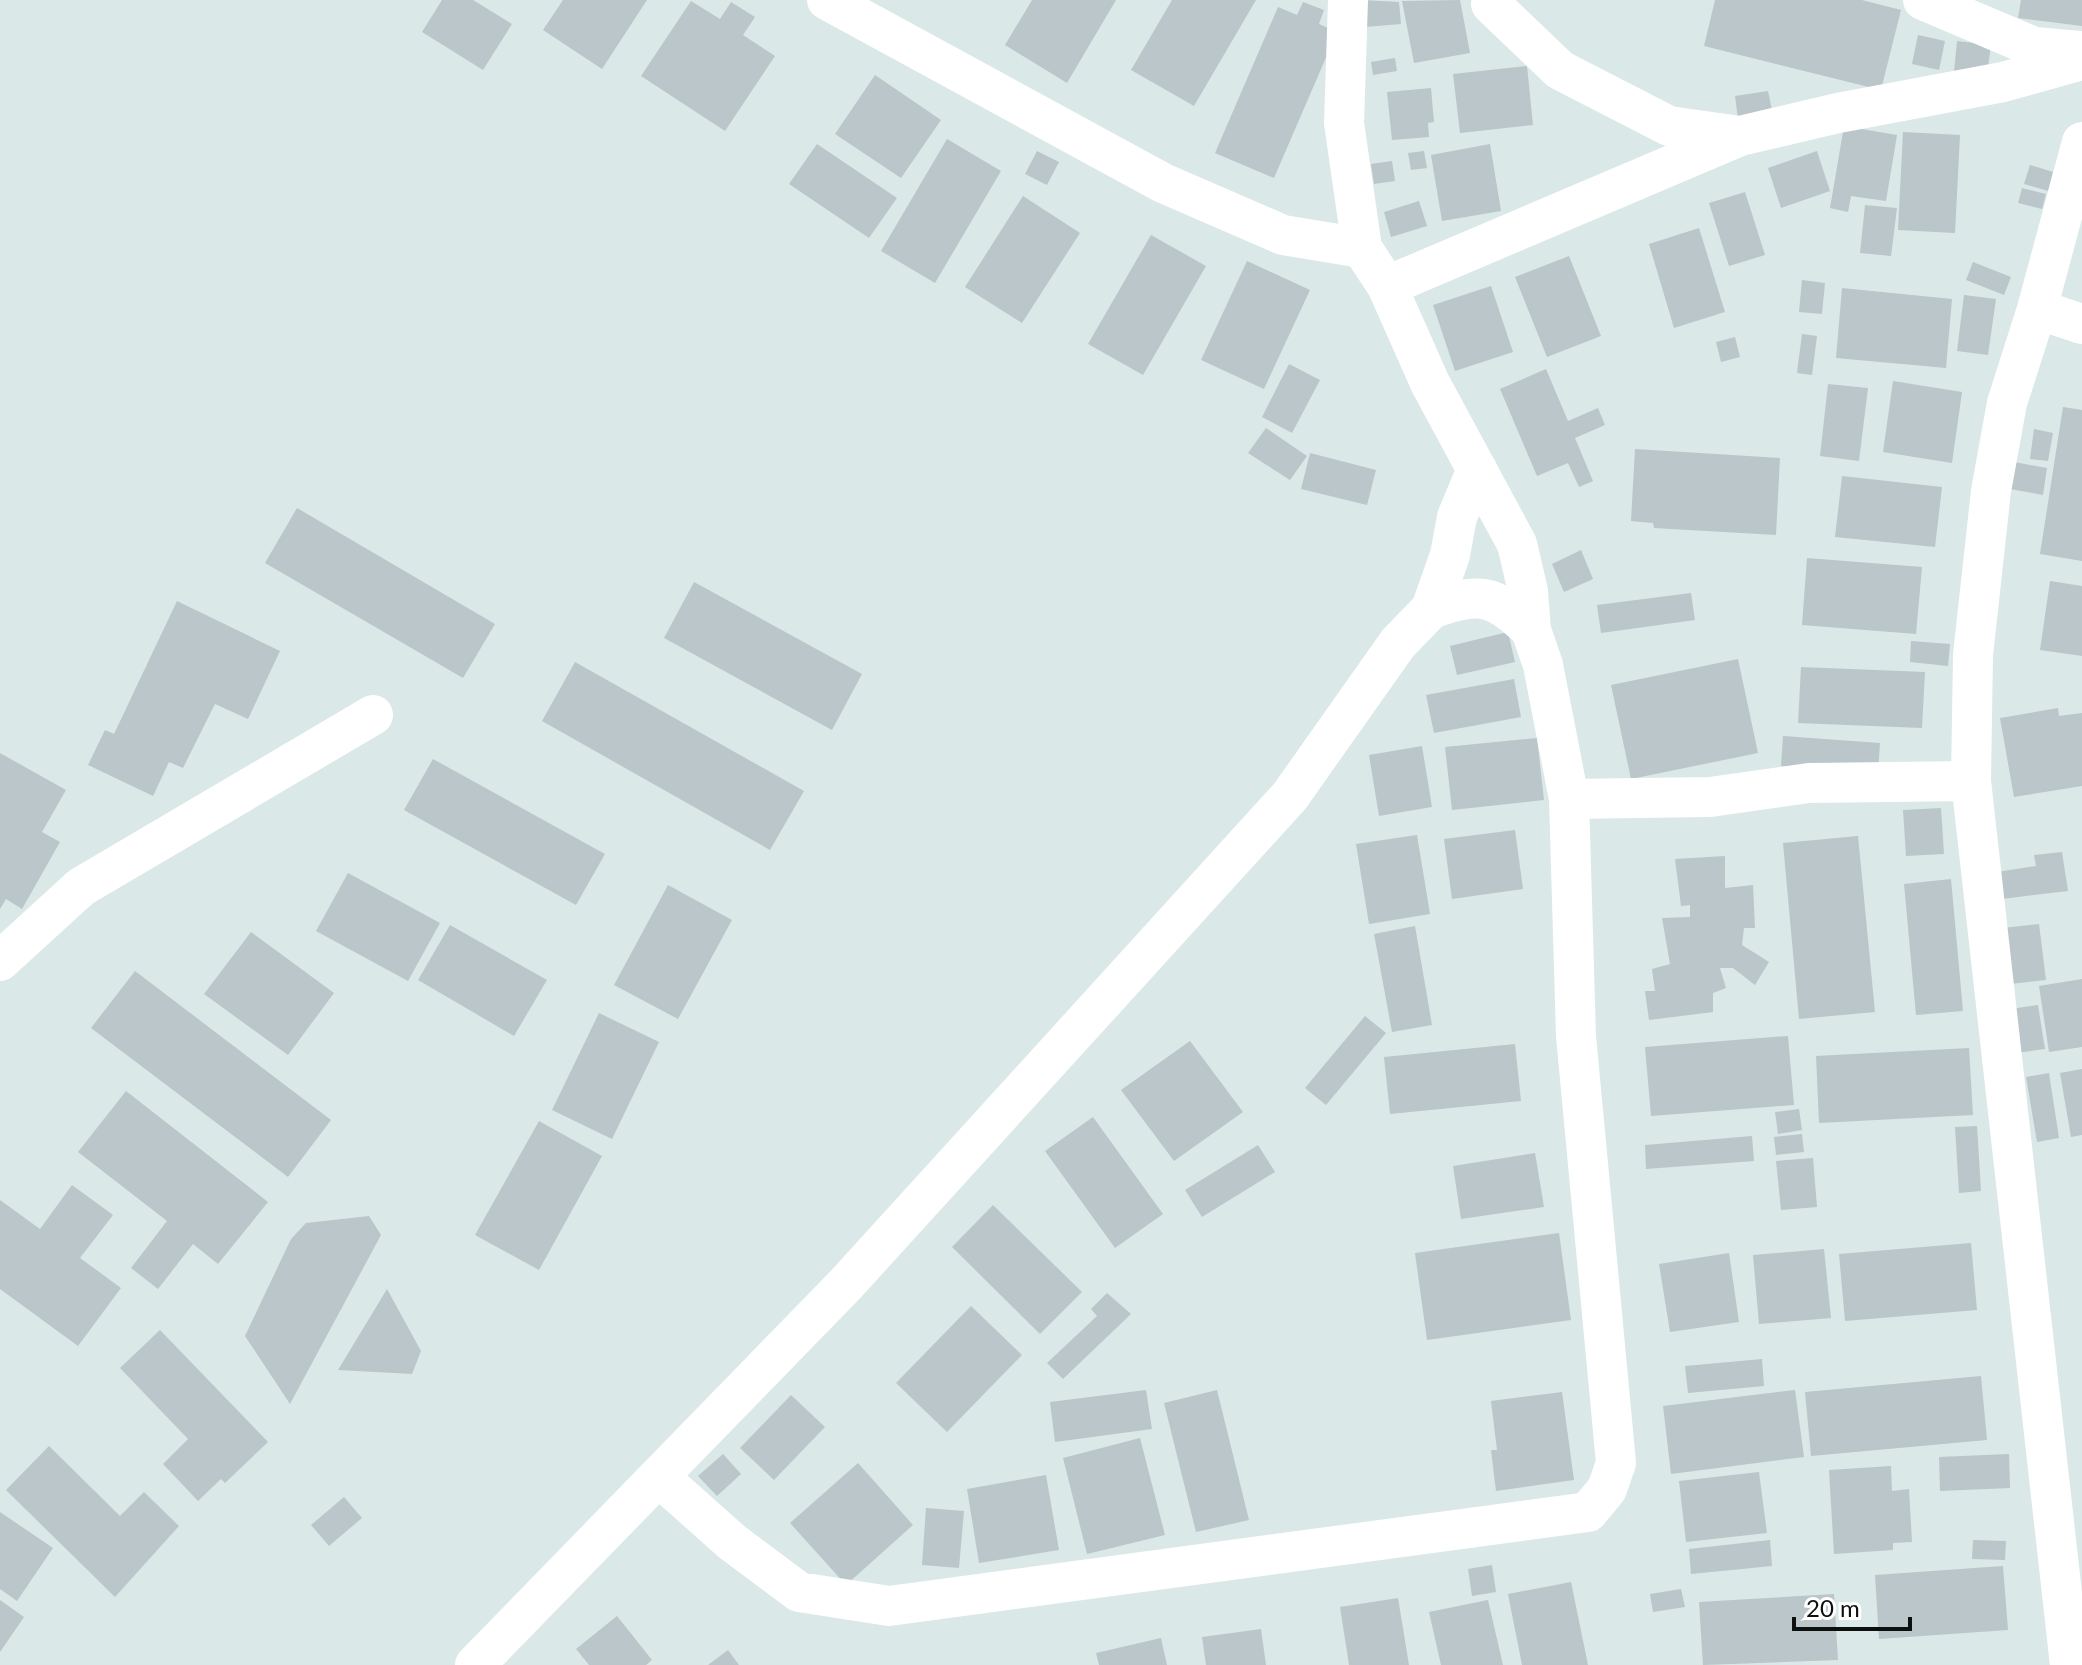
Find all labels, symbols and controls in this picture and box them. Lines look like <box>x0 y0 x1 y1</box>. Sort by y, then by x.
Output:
scale bar <box>1794 1581 1910 1631</box>
text: 20 m <box>1806 1593 1860 1622</box>

